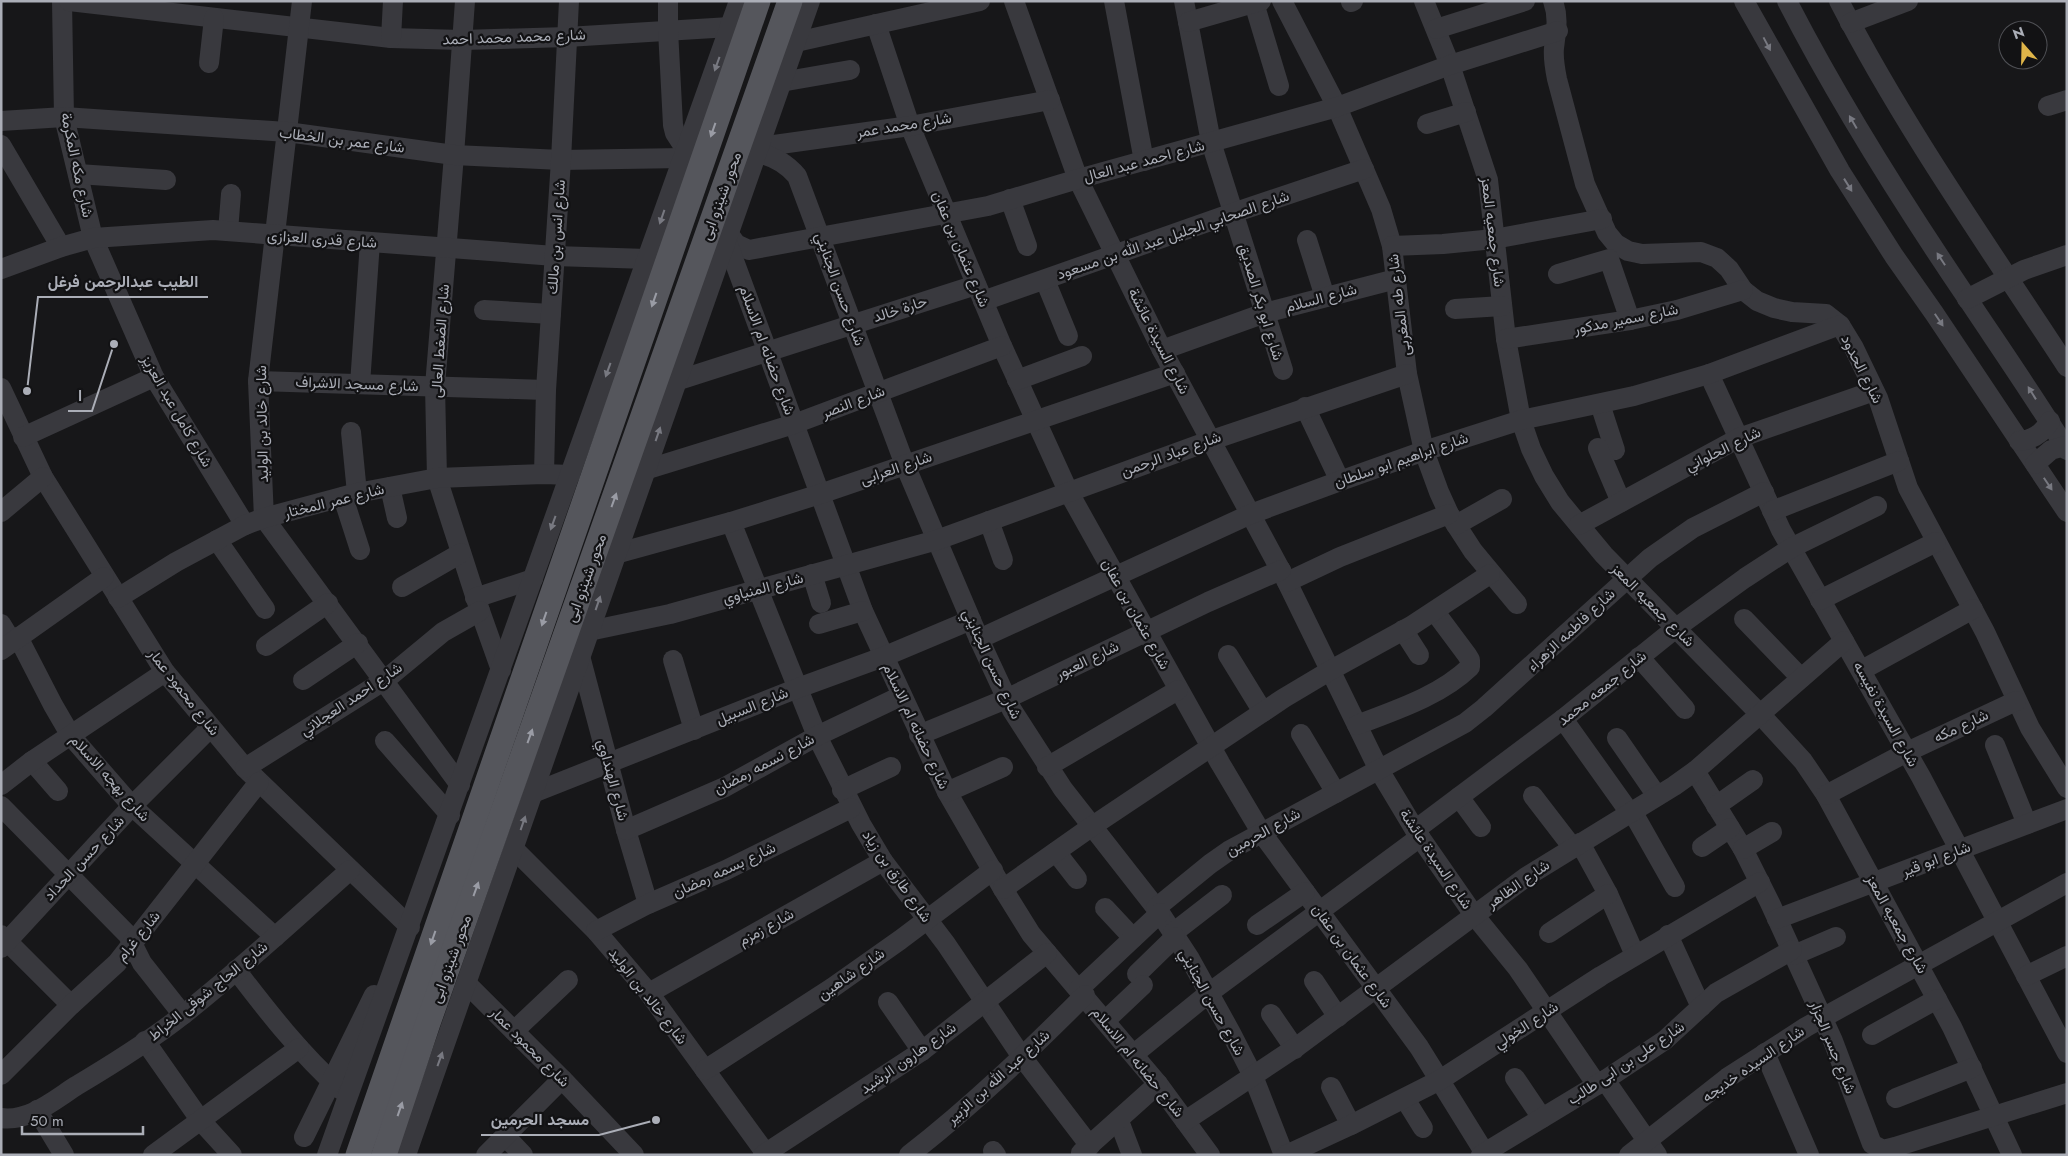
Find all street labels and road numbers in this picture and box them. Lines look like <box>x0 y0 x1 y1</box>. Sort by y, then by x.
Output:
street label: شارع محمد محمد احمد <box>442 23 586 50</box>
street label: شارع محمد عمر <box>854 107 953 144</box>
street label: شارع مكه المكرمة <box>55 110 99 220</box>
street label: شارع عمر بن الخطاب <box>278 121 406 159</box>
street label: شارع احمد عبد العال <box>1081 134 1207 188</box>
street label: محور شينزو ابى <box>695 149 747 243</box>
street label: شارع جمعيه المعز <box>1475 175 1511 288</box>
street label: شارع انس بن مالك <box>541 179 571 295</box>
street label: شارع الصحابي الجليل عبد الله بن مسعود <box>1054 185 1293 287</box>
street label: شارع عثمان بن عفان <box>927 188 995 311</box>
street label: شارع قدرى العزازى <box>266 224 378 254</box>
street label: شارع حسن الجنايني <box>807 229 871 350</box>
street label: شارع ابو بكر الصديق <box>1233 241 1289 363</box>
street label: شارع طه المغربى <box>1382 253 1416 357</box>
street label: شارع السلام <box>1283 278 1359 318</box>
street label: شارع حضانه ام الاسلام <box>733 282 801 418</box>
street label: شارع الضغط العالى <box>425 283 455 399</box>
street label: شارع السيدة عائشة <box>1123 284 1195 398</box>
street label: حارة خالد <box>870 290 930 328</box>
street label: شارع سمير مدكور <box>1571 298 1680 340</box>
street label: شارع الحدود <box>1835 331 1889 407</box>
street label: شارع كامل عبد العزيز <box>135 350 218 471</box>
street label: شارع خالد بن الوليد <box>250 365 274 483</box>
street label: شارع مسجد الاشراف <box>295 371 419 397</box>
street label: شارع النصر <box>817 380 888 424</box>
street label: شارع الحلواني <box>1681 421 1766 479</box>
street label: شارع عباد الرحمن <box>1118 426 1224 482</box>
street label: شارع ابراهيم ابو سلطان <box>1331 427 1471 493</box>
street label: شارع العرابى <box>857 445 935 491</box>
street label: شارع عمر المختار <box>280 478 387 524</box>
street label: محور شينزو ابى <box>560 531 612 625</box>
street label: شارع عثمان بن عفان <box>1096 554 1176 674</box>
street label: شارع جمعيه المعز <box>1605 557 1700 652</box>
street label: شارع المنياوي <box>720 567 806 611</box>
street label: شارع فاطمه الزهراء <box>1522 583 1620 677</box>
street label: شارع حسن الجنايني <box>955 605 1027 724</box>
street label: شارع العبور <box>1051 635 1123 685</box>
street label: شارع محمود عمار <box>142 643 225 740</box>
street label: شارع جمعه محمد <box>1553 645 1651 731</box>
street label: شارع احمد العجلاتي <box>295 656 408 743</box>
street label: شارع السيدة نفيسه <box>1848 657 1924 771</box>
street label: شارع حضانه ام الاسلام <box>877 659 955 793</box>
street label: شارع السبيل <box>712 681 792 730</box>
street label: شارع مكه <box>1930 704 1992 748</box>
street label: شارع نسمه رمضان <box>710 728 818 800</box>
street label: شارع بهجه الاسلام <box>65 729 155 827</box>
street label: شارع الهنداوي <box>590 737 634 824</box>
street label: شارع الحرمين <box>1222 802 1304 862</box>
street label: شارع السيدة عائشة <box>1394 804 1478 914</box>
street label: شارع حسن الحداد <box>39 810 129 905</box>
street label: شارع طارق بن زياد <box>857 825 937 927</box>
street label: شارع بسمه رمضان <box>669 836 779 904</box>
street label: شارع ابو قير <box>1897 836 1974 883</box>
street label: شارع الظاهر <box>1481 854 1554 914</box>
street label: شارع جمعيه المعز <box>1860 870 1933 978</box>
street label: شارع عثمان بن عفان <box>1307 899 1397 1013</box>
street label: شارع زمزم <box>734 903 798 951</box>
street label: شارع غرام <box>111 906 165 966</box>
street label: محور شينزو ابى <box>425 912 477 1006</box>
street label: شارع الحاج شوقى الخراط <box>144 936 273 1046</box>
street label: شارع خالد بن الوليد <box>603 943 693 1049</box>
street label: شارع شاهين <box>813 943 889 1005</box>
street label: شارع حسن الجنايني <box>1172 945 1251 1061</box>
street label: شارع الخولي <box>1489 996 1564 1056</box>
street label: شارع جسر الجزار <box>1804 996 1862 1097</box>
street label: شارع محمود عمار <box>484 1001 575 1092</box>
street label: شارع حضانه ام الاسلام <box>1086 1002 1190 1122</box>
street label: شارع على بن ابى طالب <box>1563 1016 1689 1110</box>
street label: شارع هارون الرشيد <box>855 1017 961 1099</box>
street label: شارع السيده خديجه <box>1697 1020 1809 1108</box>
street label: شارع عبد الله بن الزبير <box>941 1024 1055 1130</box>

